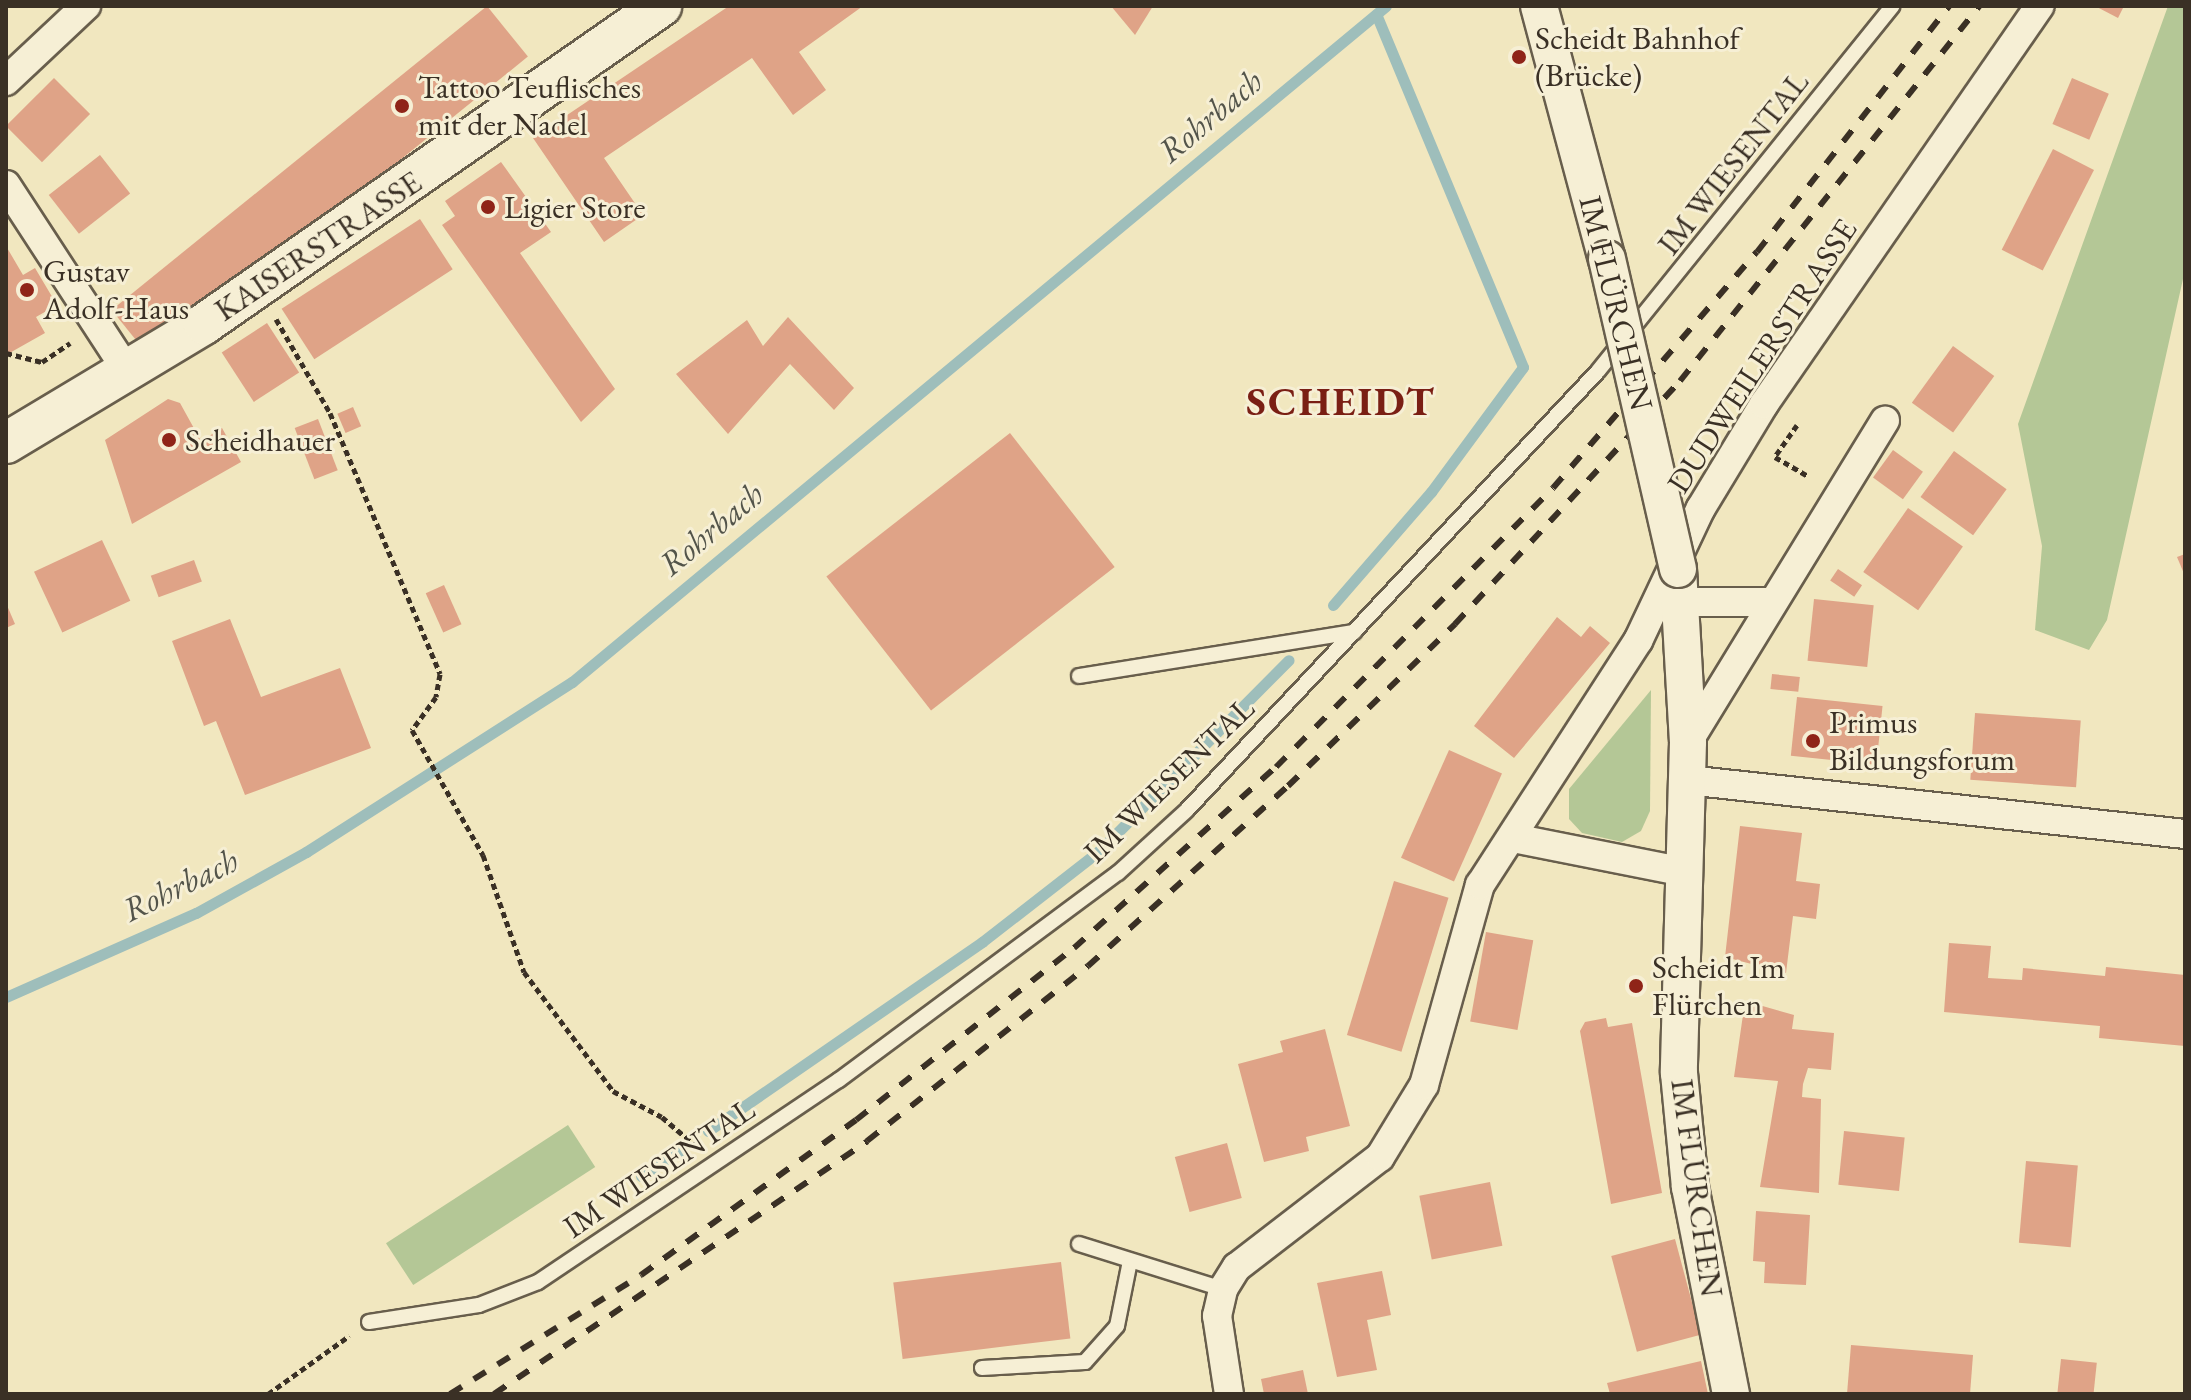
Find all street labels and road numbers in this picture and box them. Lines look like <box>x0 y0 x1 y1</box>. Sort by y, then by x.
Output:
street label: IM WIESENTAL <box>1649 64 1817 262</box>
street label: KAISERSTRASSE <box>207 163 429 329</box>
street label: IM FLÜRCHEN <box>1571 192 1661 414</box>
street label: DUDWEILERSTRASSE <box>1659 212 1865 500</box>
street label: IM WIESENTAL <box>1076 689 1262 871</box>
street label: IM FLÜRCHEN <box>1663 1077 1731 1299</box>
street label: IM WIESENTAL <box>556 1090 762 1246</box>

